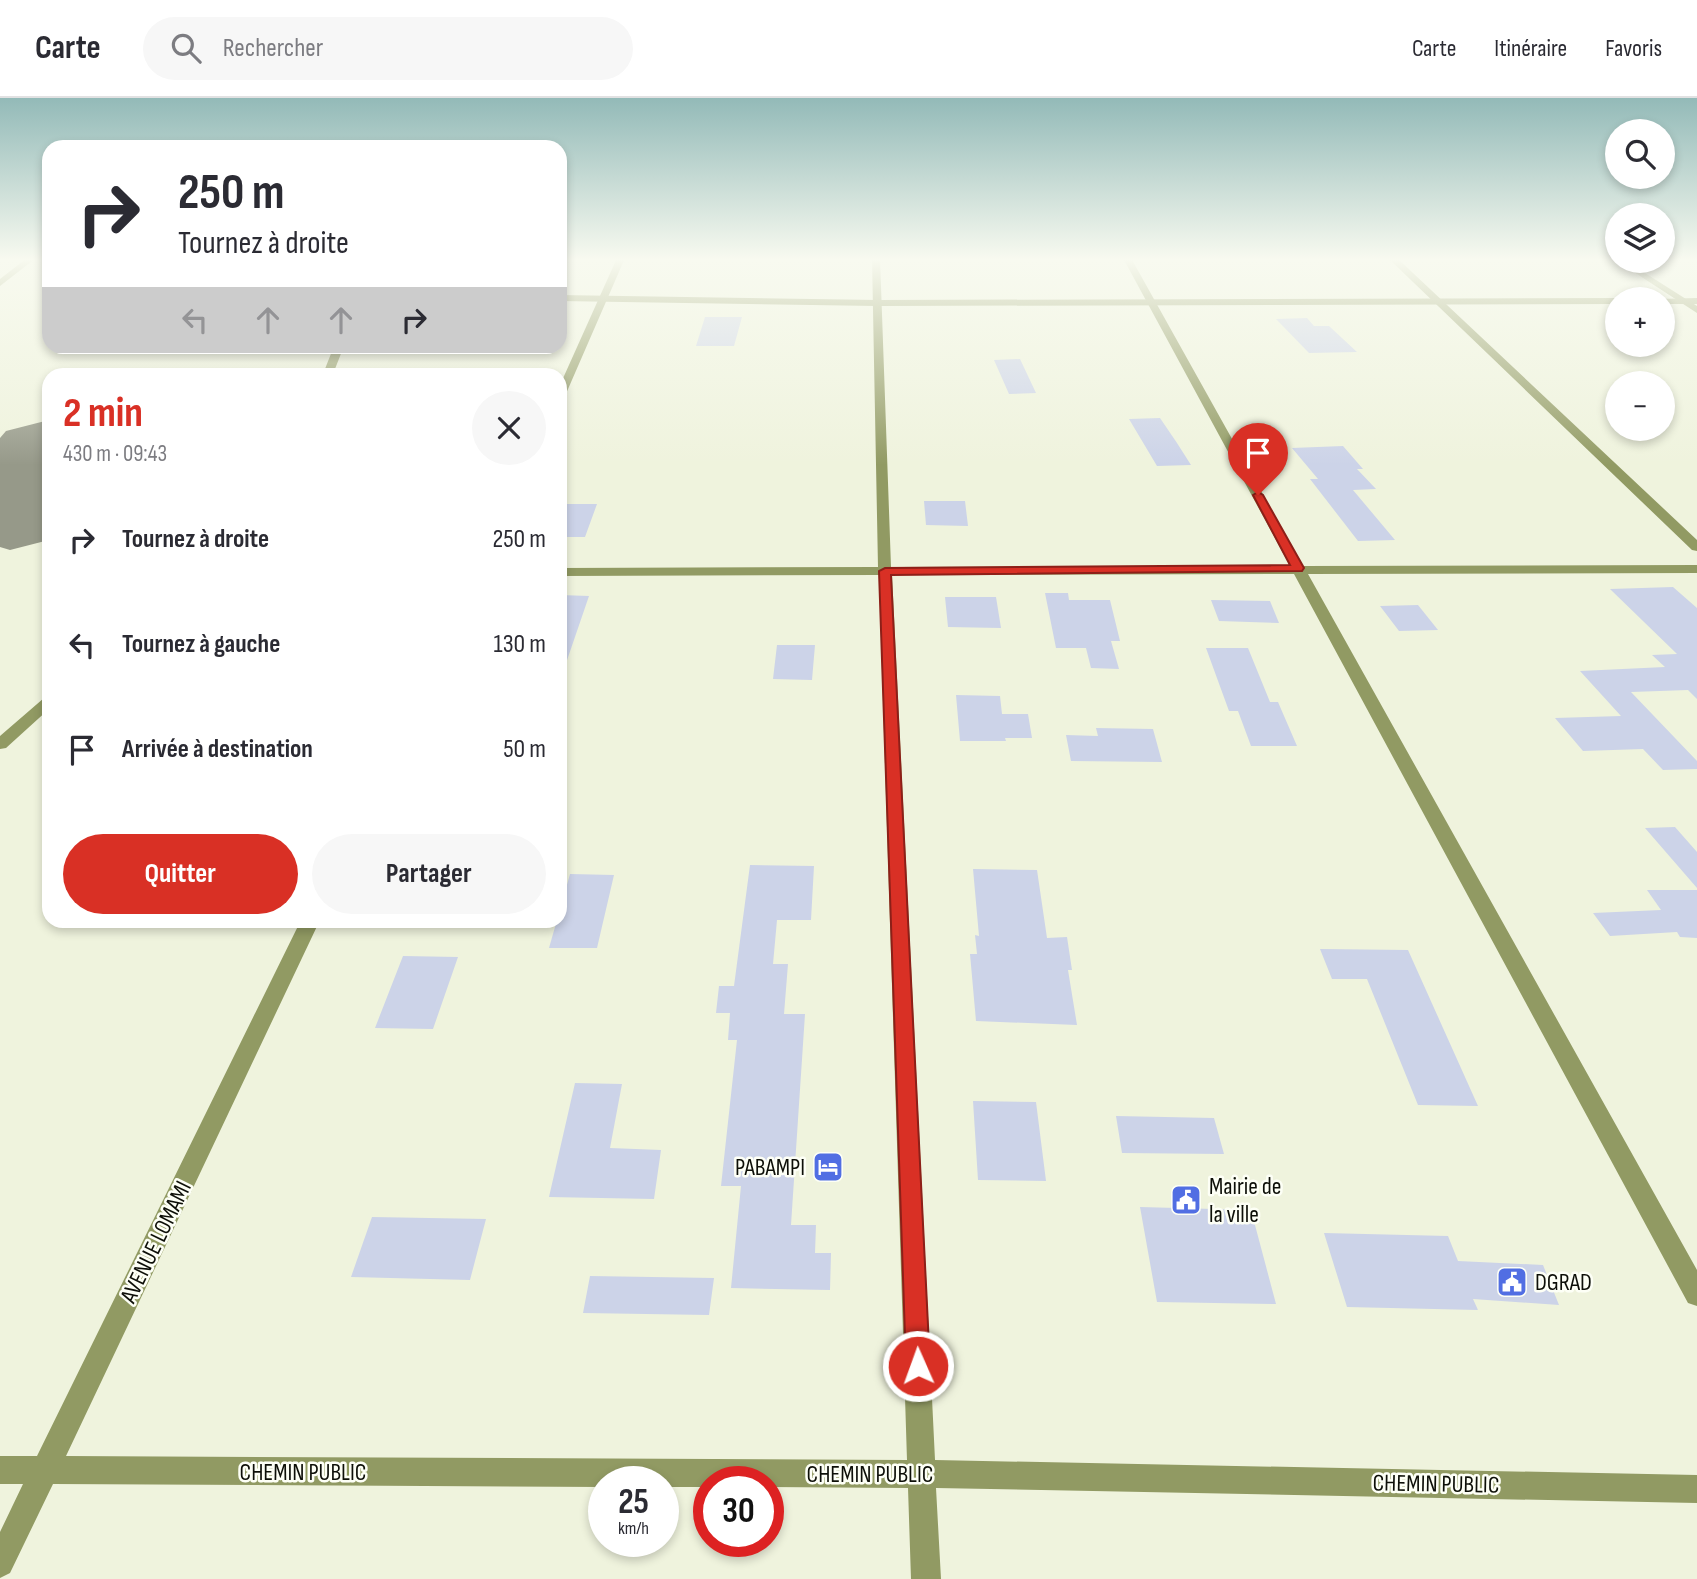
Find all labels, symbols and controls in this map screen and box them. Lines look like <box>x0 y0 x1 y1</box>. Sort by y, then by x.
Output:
search box <box>143 17 633 80</box>
text: Carte <box>35 28 101 68</box>
icon: search <box>167 29 205 67</box>
text: Rechercher <box>223 33 323 64</box>
text: Carte <box>1412 34 1456 63</box>
text: Itinéraire <box>1494 34 1567 63</box>
text: Favoris <box>1605 34 1662 63</box>
map controls <box>1605 119 1675 441</box>
button: search <box>1605 119 1675 189</box>
text: 250 m <box>178 164 284 223</box>
icon: right <box>63 168 154 259</box>
button: layers <box>1605 203 1675 273</box>
text: Tournez à droite <box>178 224 349 263</box>
button: + <box>1605 287 1675 357</box>
icon: left <box>176 301 214 339</box>
icon: ahead <box>249 301 287 339</box>
icon: ahead <box>322 301 360 339</box>
icon: right <box>395 301 433 339</box>
button: − <box>1605 371 1675 441</box>
text: 2 min <box>63 388 143 439</box>
button: close <box>472 391 546 465</box>
pin <box>1228 423 1288 495</box>
icon: arrive <box>1239 434 1277 472</box>
text: 430 m · 09:43 <box>63 440 167 468</box>
icon: right <box>63 521 101 559</box>
text: Tournez à droite <box>122 524 269 555</box>
text: 250 m <box>492 524 546 555</box>
icon: left <box>63 626 101 664</box>
text: Tournez à gauche <box>122 629 280 660</box>
text: 130 m <box>494 629 546 660</box>
icon: arrive <box>63 731 101 769</box>
text: Arrivée à destination <box>122 734 313 765</box>
text: 50 m <box>503 734 546 765</box>
button: Quitter <box>63 834 298 914</box>
button: Partager <box>312 834 546 914</box>
hotel icon: PABAMPI <box>811 1150 845 1184</box>
place label: PABAMPI <box>735 1153 805 1182</box>
place label: Mairie de la ville <box>1209 1172 1281 1229</box>
street label: AVENUE LOMAMI <box>114 1176 198 1309</box>
public building icon: Mairie de la ville <box>1169 1183 1203 1217</box>
public building icon: DGRAD <box>1495 1265 1529 1299</box>
place label: DGRAD <box>1535 1268 1592 1297</box>
position arrow <box>881 1329 955 1403</box>
street label: CHEMIN PUBLIC <box>240 1458 366 1487</box>
street label: CHEMIN PUBLIC <box>807 1460 933 1489</box>
speed limit sign: 30 <box>693 1466 784 1557</box>
street label: CHEMIN PUBLIC <box>1372 1468 1500 1500</box>
text: 25 <box>618 1481 649 1524</box>
text: km/h <box>618 1518 649 1539</box>

